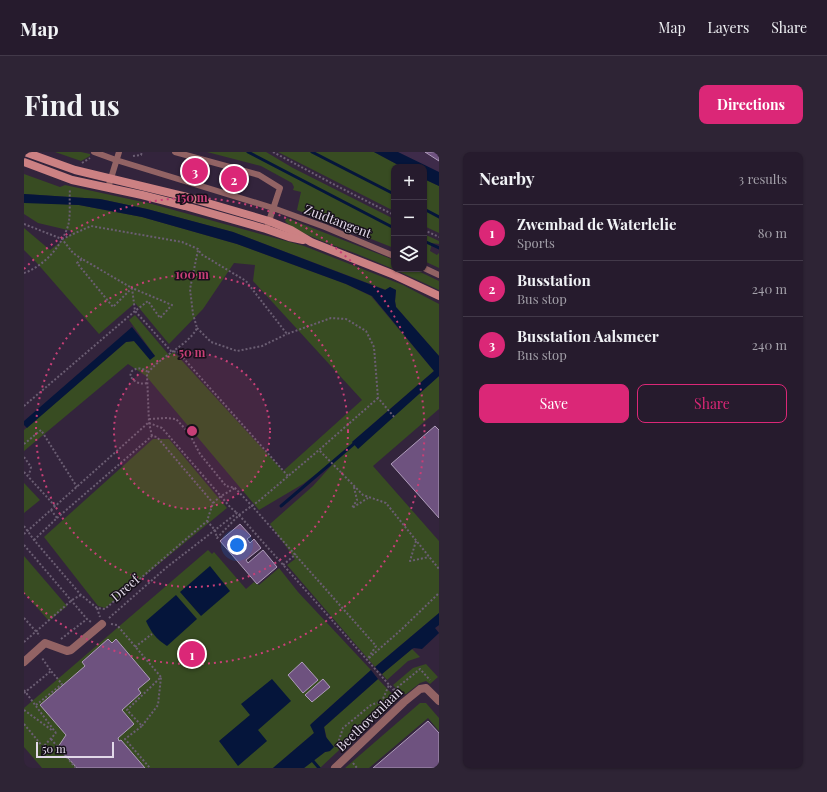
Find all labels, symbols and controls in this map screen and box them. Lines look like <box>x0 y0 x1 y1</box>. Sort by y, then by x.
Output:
text: Map <box>20 15 59 41</box>
text: Map <box>658 18 686 37</box>
text: Layers <box>708 18 749 37</box>
text: Share <box>771 18 807 37</box>
button: Directions <box>699 85 803 124</box>
text: Find us <box>24 86 120 123</box>
pin: 3 <box>182 156 208 186</box>
pin: 2 <box>221 164 247 194</box>
map controls <box>391 164 427 272</box>
button: + <box>391 164 427 200</box>
text: Nearby <box>479 167 534 189</box>
text: 3 results <box>738 170 787 187</box>
text: 150 m <box>176 189 208 205</box>
street label: Zuidtangent <box>302 200 375 241</box>
button: − <box>391 200 427 236</box>
text: Zwembad de Waterlelie <box>517 214 676 234</box>
text: 1 <box>490 224 494 241</box>
text: 80 m <box>758 224 787 241</box>
text: Sports <box>517 234 555 251</box>
button: layers <box>391 236 427 272</box>
text: 100 m <box>175 266 209 282</box>
text: Busstation <box>517 270 591 290</box>
text: 2 <box>489 280 495 297</box>
text: 240 m <box>752 280 787 297</box>
text: Bus stop <box>517 290 567 307</box>
text: Busstation Aalsmeer <box>517 326 659 346</box>
text: 3 <box>489 336 495 353</box>
text: 240 m <box>752 336 787 353</box>
text: 50 m <box>179 344 206 360</box>
text: Bus stop <box>517 346 567 363</box>
button: Save <box>479 384 629 423</box>
button: Share <box>637 384 787 423</box>
centre of rings <box>185 424 199 438</box>
your location <box>227 535 247 555</box>
street label: Dreef <box>107 569 144 605</box>
pin: 1 <box>179 639 205 669</box>
street label: Beethovenlaan <box>332 683 405 754</box>
scale bar <box>36 740 114 759</box>
text: 50 m <box>42 741 66 756</box>

